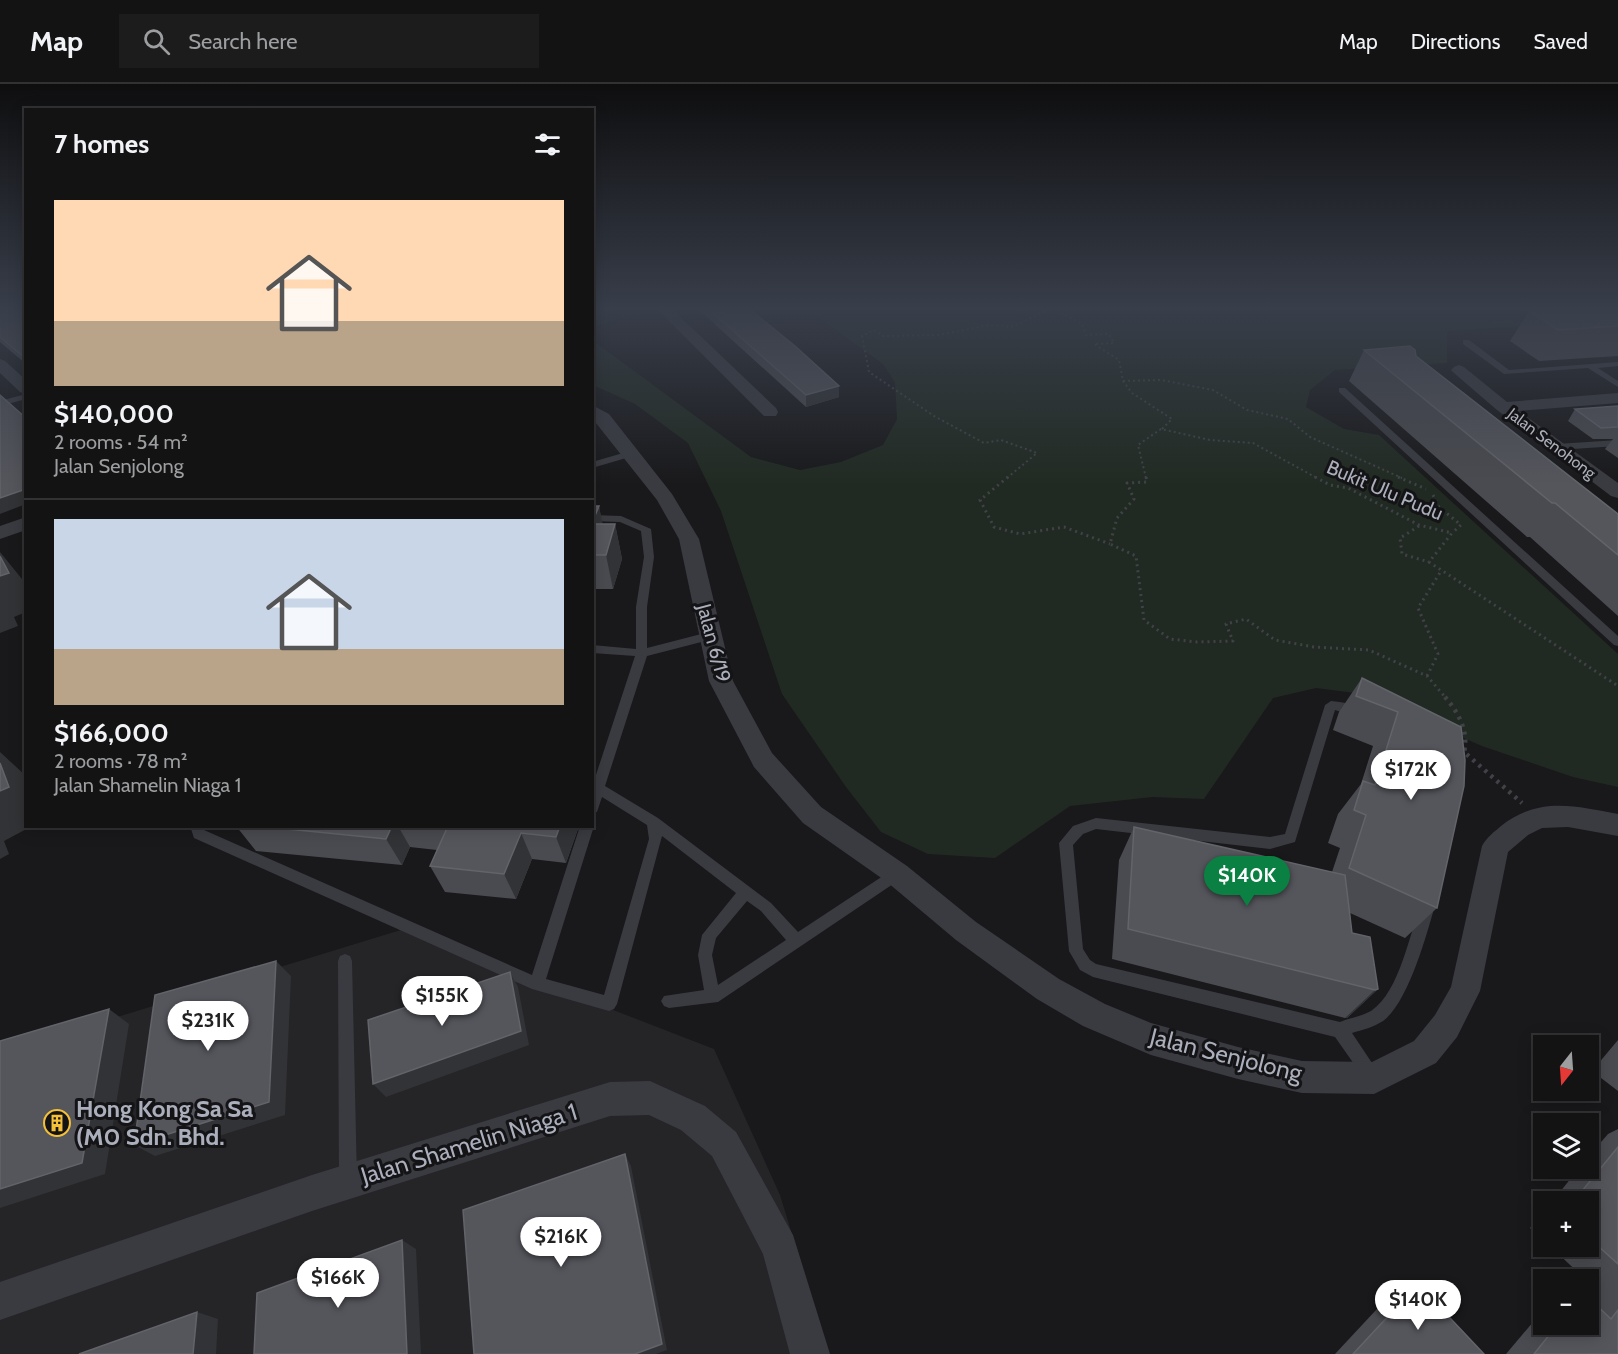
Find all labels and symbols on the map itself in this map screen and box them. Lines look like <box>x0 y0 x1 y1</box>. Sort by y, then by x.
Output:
street label: Jalan Senohong <box>1503 404 1600 483</box>
street label: Bukit Ulu Pudu <box>1323 455 1447 525</box>
street label: Jalan 6/19 <box>692 600 736 685</box>
pin: $172K <box>1369 750 1453 801</box>
pin: $140K <box>1205 856 1289 907</box>
pin: $155K <box>400 976 484 1027</box>
pin: $231K <box>166 1001 250 1052</box>
street label: Jalan Senjolong <box>1146 1021 1306 1088</box>
north arrow <box>1533 1035 1599 1101</box>
place label: Hong Kong Sa Sa (M0 Sdn. Bhd. <box>76 1094 253 1151</box>
street label: Jalan Shamelin Niaga 1 <box>356 1097 581 1191</box>
building icon: Hong Kong Sa Sa (M0 Sdn. Bhd. <box>42 1108 72 1138</box>
pin: $216K <box>519 1217 603 1268</box>
pin: $166K <box>296 1258 380 1309</box>
pin: $140K <box>1376 1280 1460 1331</box>

